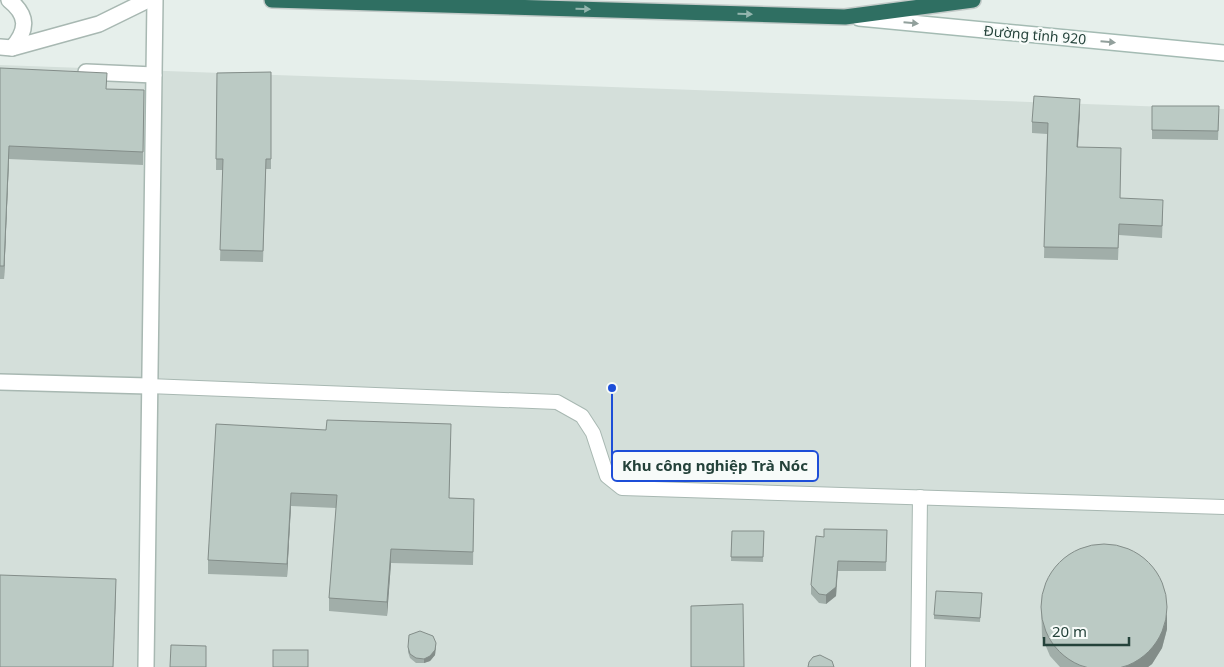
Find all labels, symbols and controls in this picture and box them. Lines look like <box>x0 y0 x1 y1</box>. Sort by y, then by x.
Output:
one-way arrow <box>575 6 591 14</box>
one-way arrow <box>737 10 753 18</box>
one-way arrow <box>903 19 919 27</box>
street label: Đường tỉnh 920 <box>983 21 1087 48</box>
one-way arrow <box>1100 38 1116 46</box>
callout: Khu công nghiệp Trà Nóc <box>612 451 818 481</box>
text: Khu công nghiệp Trà Nóc <box>622 455 808 475</box>
scale bar <box>1044 614 1129 646</box>
text: 20 m <box>1052 621 1087 641</box>

